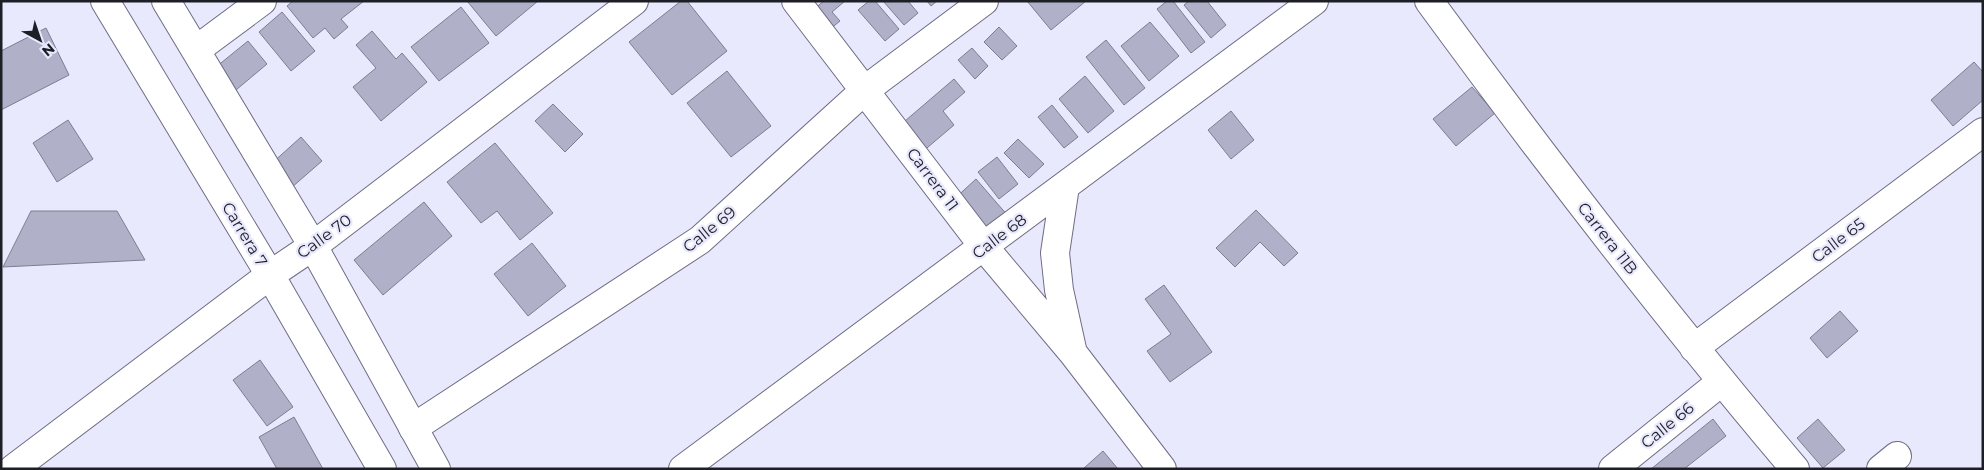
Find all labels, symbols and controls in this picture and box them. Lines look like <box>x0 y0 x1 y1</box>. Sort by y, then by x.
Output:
north arrow <box>15 15 65 65</box>
text: N <box>38 39 58 60</box>
street label: Carrera 11 <box>903 144 962 214</box>
street label: Carrera 7 <box>218 199 271 270</box>
street label: Carrera 11B <box>1574 199 1642 278</box>
street label: Calle 69 <box>679 202 740 256</box>
street label: Calle 70 <box>293 210 355 263</box>
street label: Calle 68 <box>968 210 1030 263</box>
street label: Calle 65 <box>1808 214 1869 267</box>
street label: Calle 66 <box>1637 398 1698 452</box>

